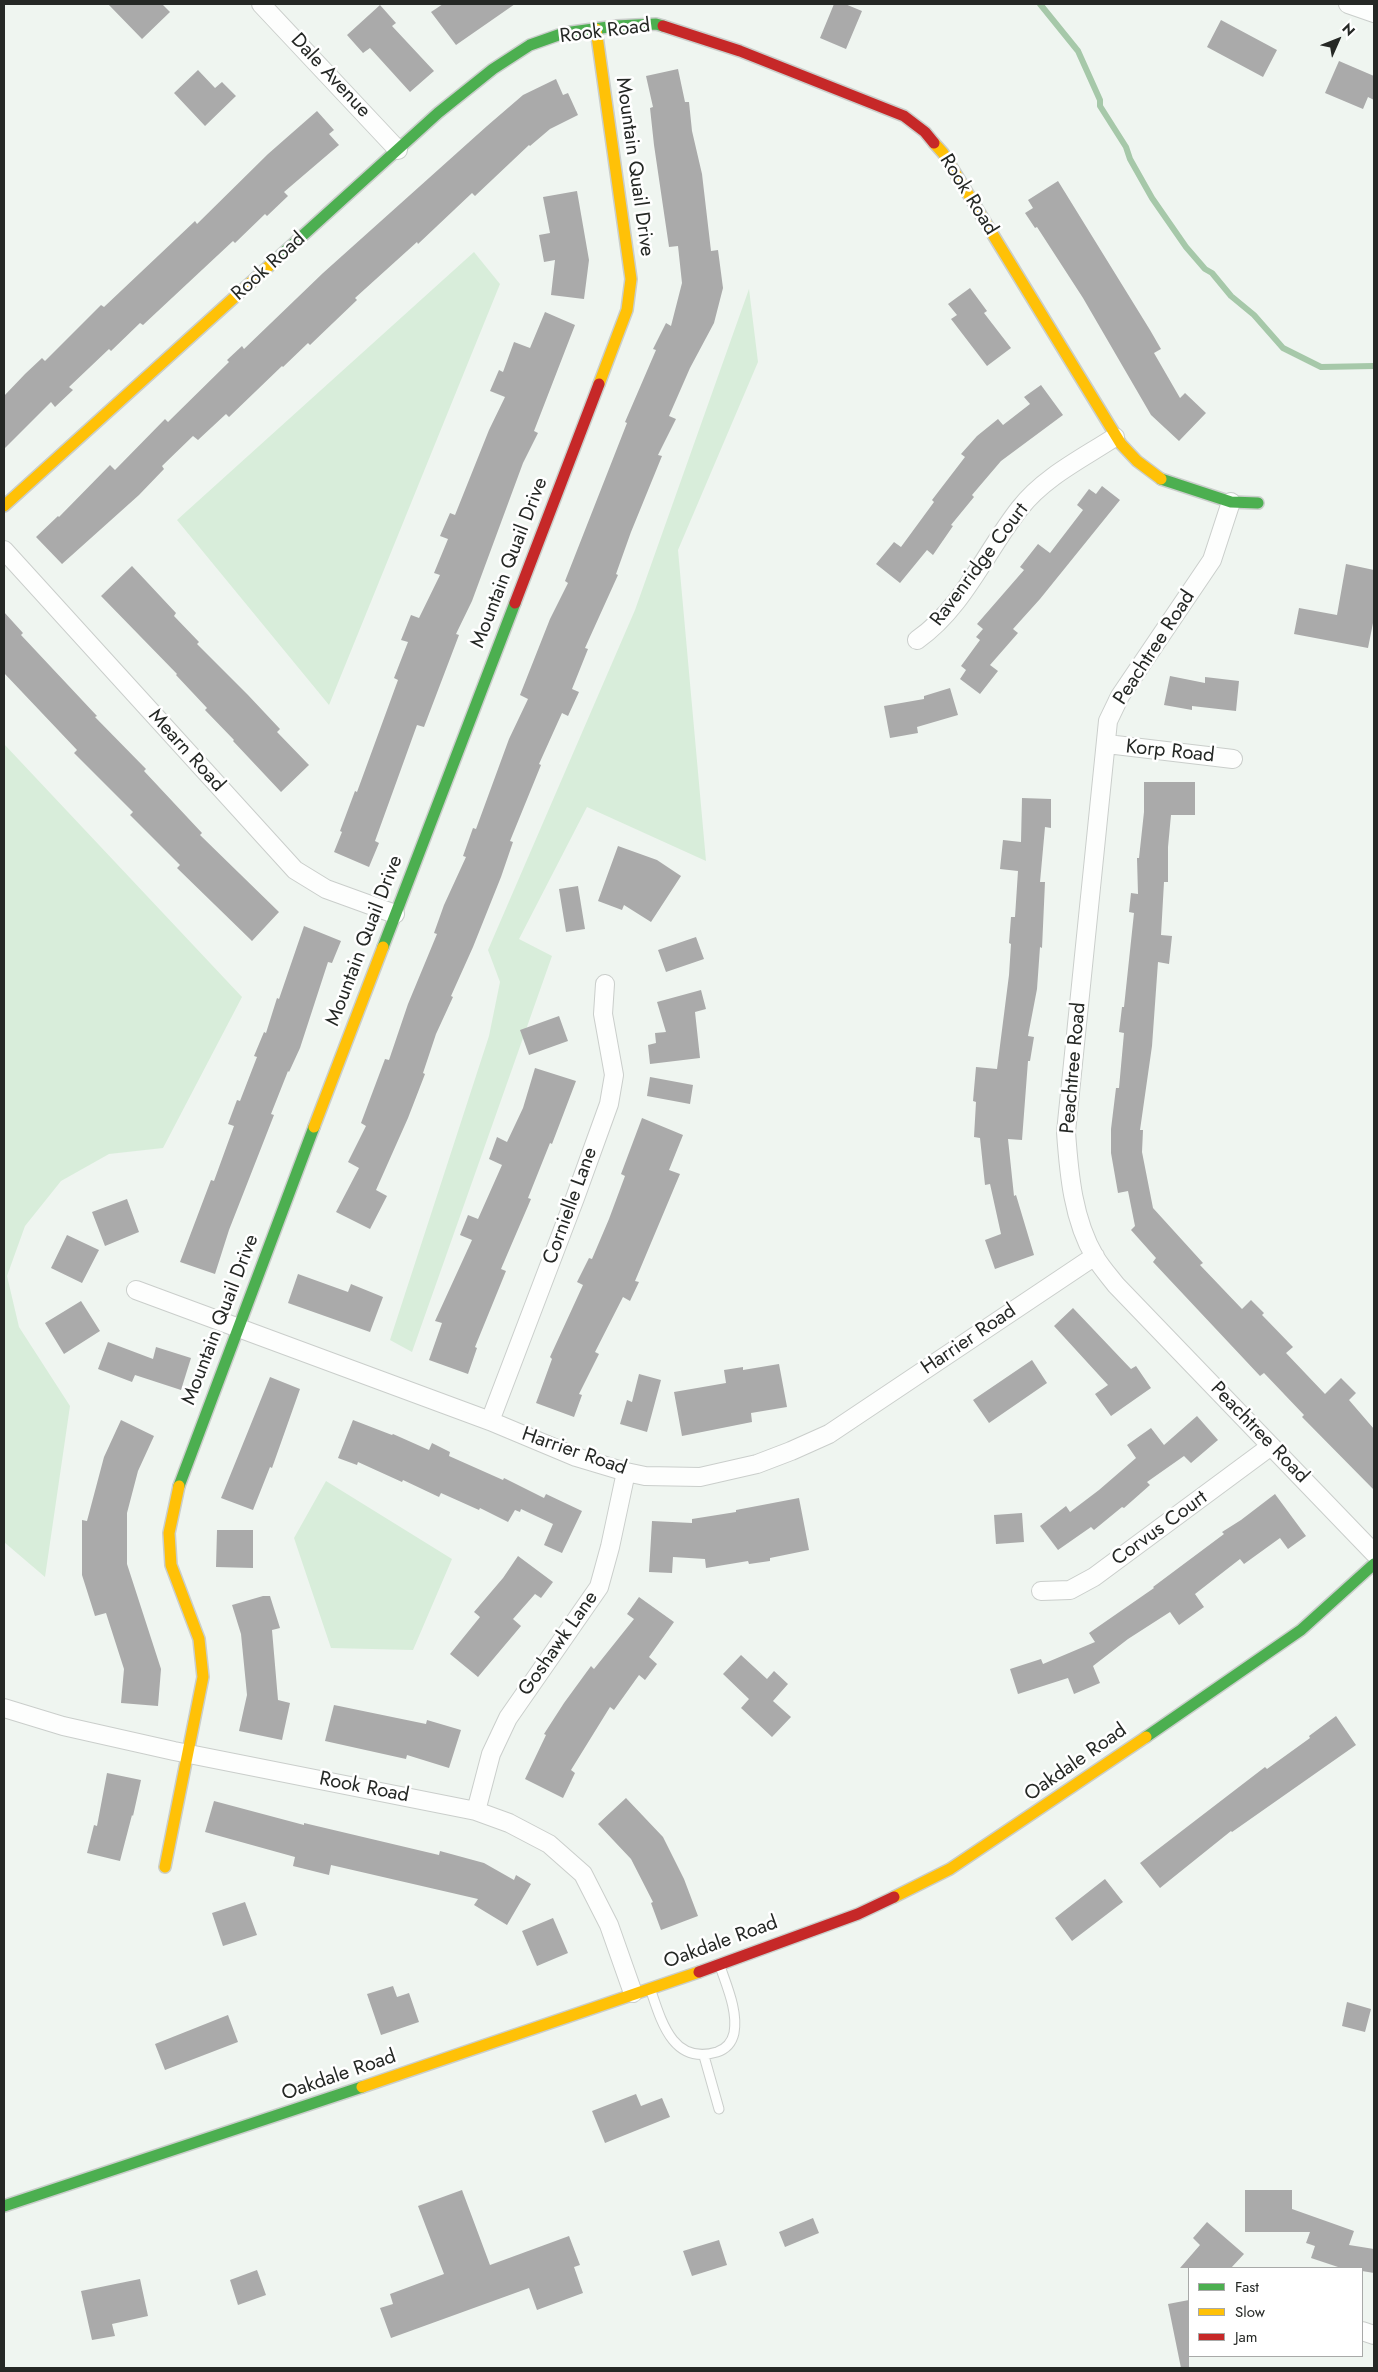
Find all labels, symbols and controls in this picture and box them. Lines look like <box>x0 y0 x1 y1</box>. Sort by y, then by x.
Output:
street label: Rook Road <box>558 15 652 49</box>
north arrow <box>1313 15 1363 65</box>
text: N <box>1338 19 1360 41</box>
street label: Dale Avenue <box>285 29 375 123</box>
street label: Mountain Quail Drive <box>610 76 658 258</box>
street label: Rook Road <box>934 150 1002 240</box>
street label: Rook Road <box>227 228 311 306</box>
street label: Mountain Quail Drive <box>466 474 554 652</box>
street label: Ravenridge Court <box>926 499 1034 631</box>
street label: Peachtree Road <box>1109 586 1201 710</box>
street label: Mearn Road <box>143 705 229 797</box>
street label: Korp Road <box>1124 735 1216 769</box>
street label: Mountain Quail Drive <box>321 852 409 1030</box>
street label: Peachtree Road <box>1056 1001 1092 1135</box>
street label: Cornielle Lane <box>539 1144 603 1268</box>
street label: Mountain Quail Drive <box>177 1231 265 1409</box>
street label: Harrier Road <box>917 1300 1021 1380</box>
street label: Peachtree Road <box>1205 1377 1313 1489</box>
street label: Harrier Road <box>518 1423 630 1481</box>
street label: Corvus Court <box>1108 1486 1212 1572</box>
street label: Goshawk Lane <box>514 1587 604 1701</box>
street label: Oakdale Road <box>1020 1719 1132 1807</box>
street label: Rook Road <box>317 1768 411 1808</box>
street label: Oakdale Road <box>661 1911 781 1975</box>
street label: Oakdale Road <box>279 2045 399 2107</box>
legend <box>1188 2267 1363 2357</box>
text: Fast <box>1235 2276 1259 2298</box>
text: Slow <box>1235 2301 1265 2323</box>
text: Jam <box>1235 2326 1258 2348</box>

